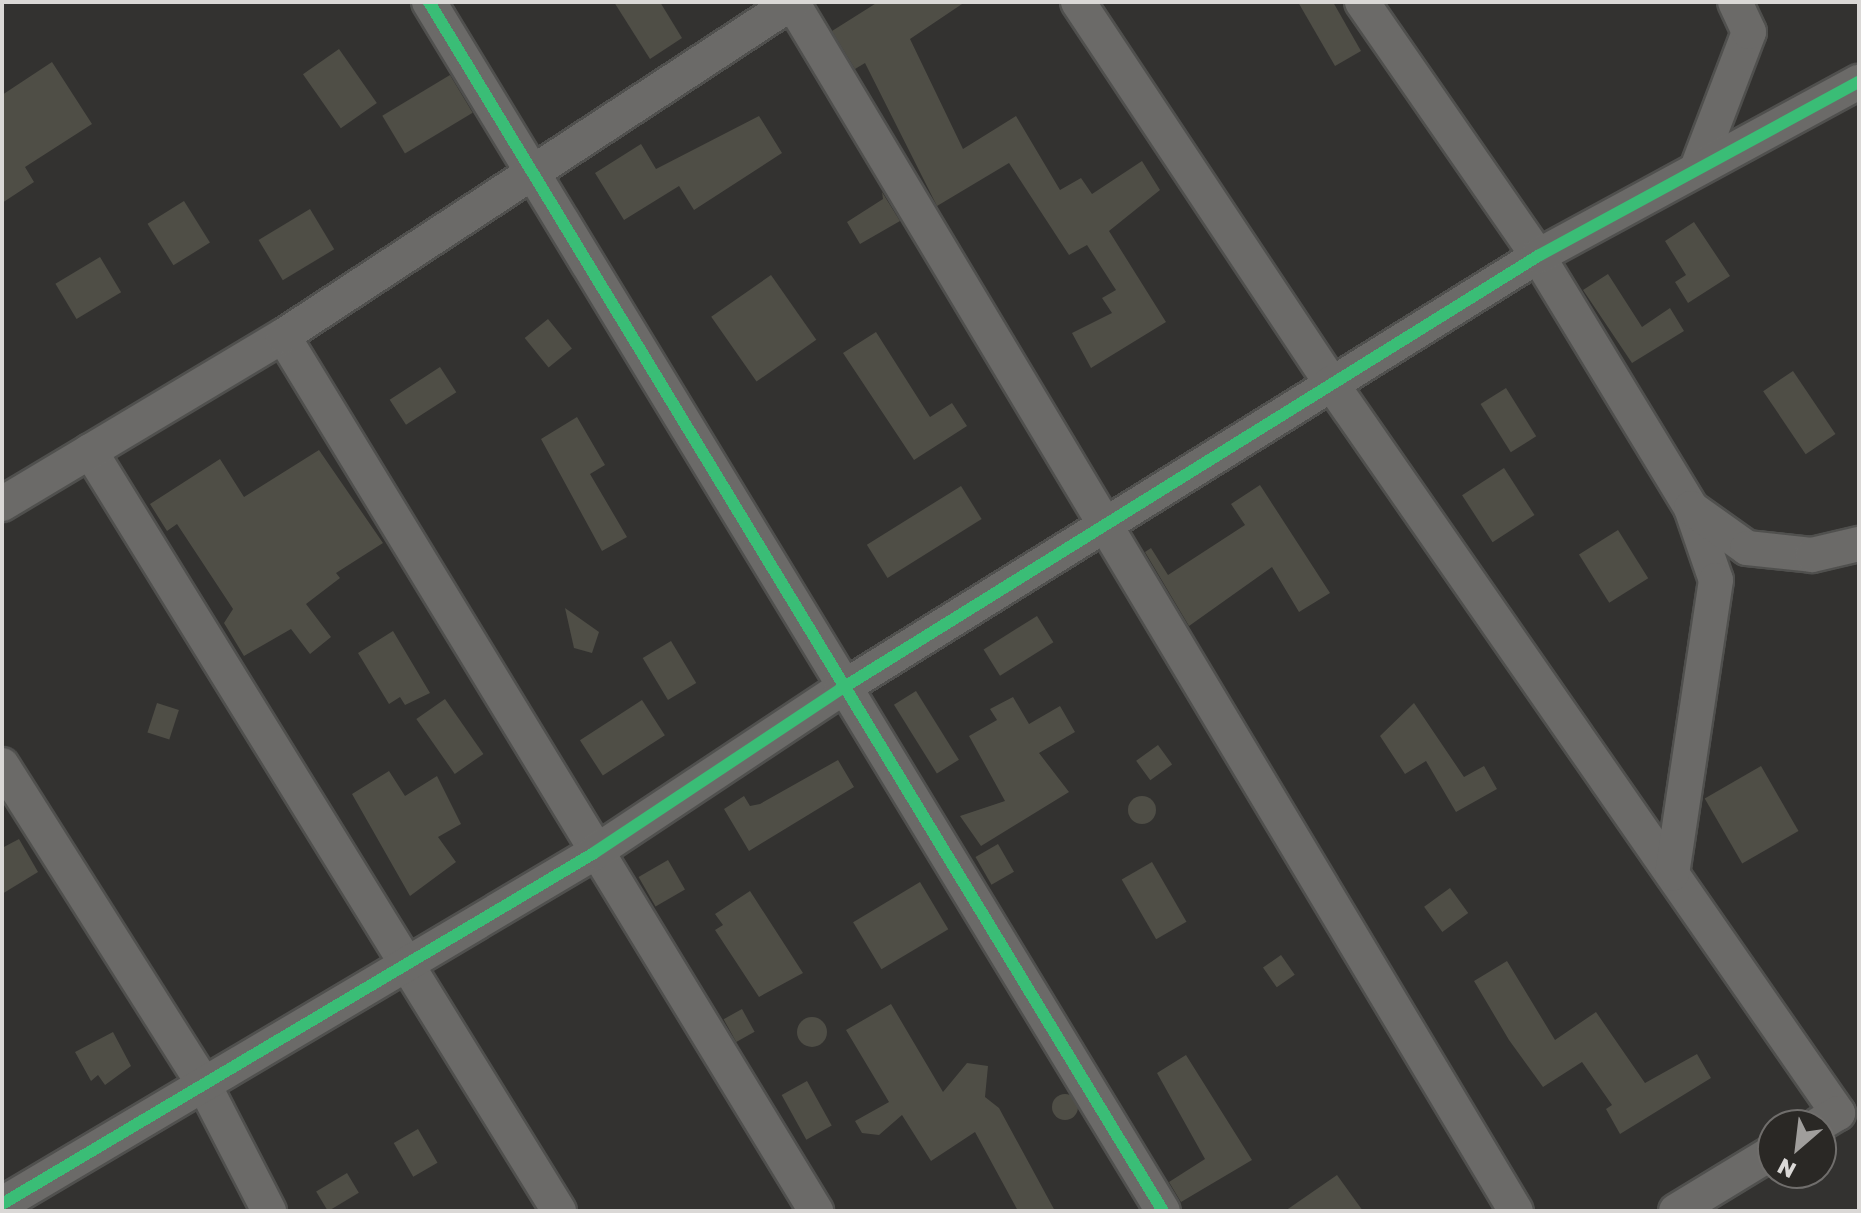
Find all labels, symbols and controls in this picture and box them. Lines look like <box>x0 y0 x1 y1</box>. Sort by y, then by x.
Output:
north arrow <box>1757 1109 1837 1189</box>
text: N <box>1773 1153 1800 1185</box>

